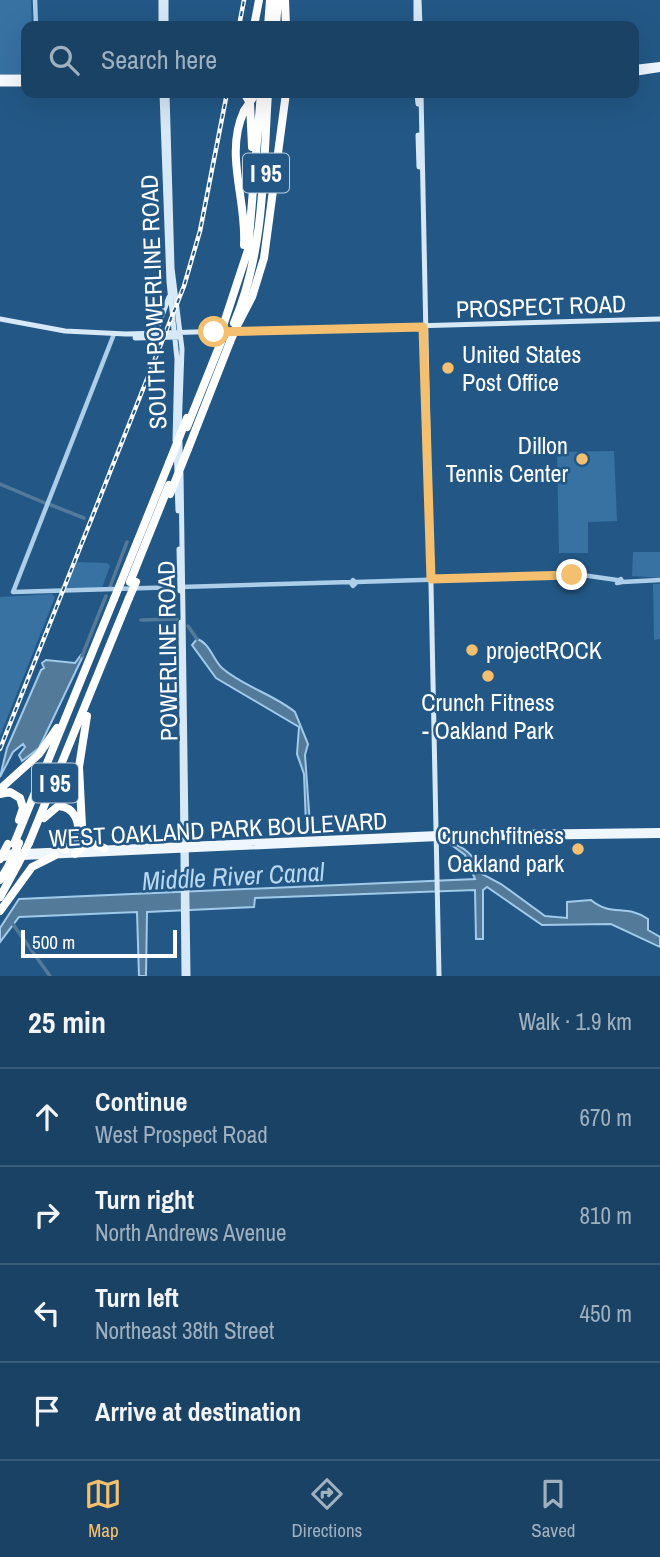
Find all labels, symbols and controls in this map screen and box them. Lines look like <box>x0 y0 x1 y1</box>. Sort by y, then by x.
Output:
search box <box>21 21 639 98</box>
icon: search <box>45 41 83 79</box>
text: Search here <box>101 42 217 77</box>
road number: I 95 <box>243 154 289 192</box>
street label: SOUTH POWERLINE ROAD <box>133 174 173 430</box>
street label: PROSPECT ROAD <box>455 287 627 325</box>
route start <box>198 316 229 347</box>
place label: United States Post Office <box>462 338 581 398</box>
marker: United States Post Office <box>440 360 456 376</box>
place label: Dillon Tennis Center <box>445 429 568 489</box>
marker: Dillon Tennis Center <box>574 451 590 467</box>
route end <box>556 559 587 590</box>
street label: POWERLINE ROAD <box>149 561 185 741</box>
place label: projectROCK <box>486 634 602 666</box>
marker: projectROCK <box>464 642 480 658</box>
marker: Crunch Fitness - Oakland Park <box>480 668 496 684</box>
place label: Crunch Fitness - Oakland Park <box>421 686 555 746</box>
road number: I 95 <box>32 764 78 803</box>
street label: WEST OAKLAND PARK BOULEVARD <box>48 804 388 854</box>
place label: Crunch fitness Oakland park <box>437 819 564 879</box>
marker: Crunch fitness Oakland park <box>570 841 586 857</box>
water label: Middle River Canal <box>141 854 326 898</box>
scale bar <box>21 927 177 959</box>
text: 500 m <box>32 929 75 955</box>
text: 25 min <box>28 1002 106 1042</box>
text: Walk · 1.9 km <box>518 1006 632 1037</box>
text: Continue <box>95 1084 187 1119</box>
icon: ahead <box>28 1098 66 1136</box>
text: 670 m <box>580 1102 632 1133</box>
text: West Prospect Road <box>95 1119 268 1150</box>
text: Turn right <box>95 1182 194 1217</box>
icon: right <box>28 1196 66 1234</box>
text: 810 m <box>580 1200 632 1231</box>
text: North Andrews Avenue <box>95 1217 287 1248</box>
text: Turn left <box>95 1280 179 1315</box>
icon: left <box>28 1294 66 1332</box>
text: 450 m <box>580 1298 632 1329</box>
text: Northeast 38th Street <box>95 1315 274 1346</box>
icon: arrive <box>28 1392 66 1430</box>
text: Arrive at destination <box>95 1394 301 1429</box>
tab: Map <box>84 1475 122 1543</box>
tab: Directions <box>291 1475 362 1543</box>
tab: Saved <box>531 1475 576 1543</box>

